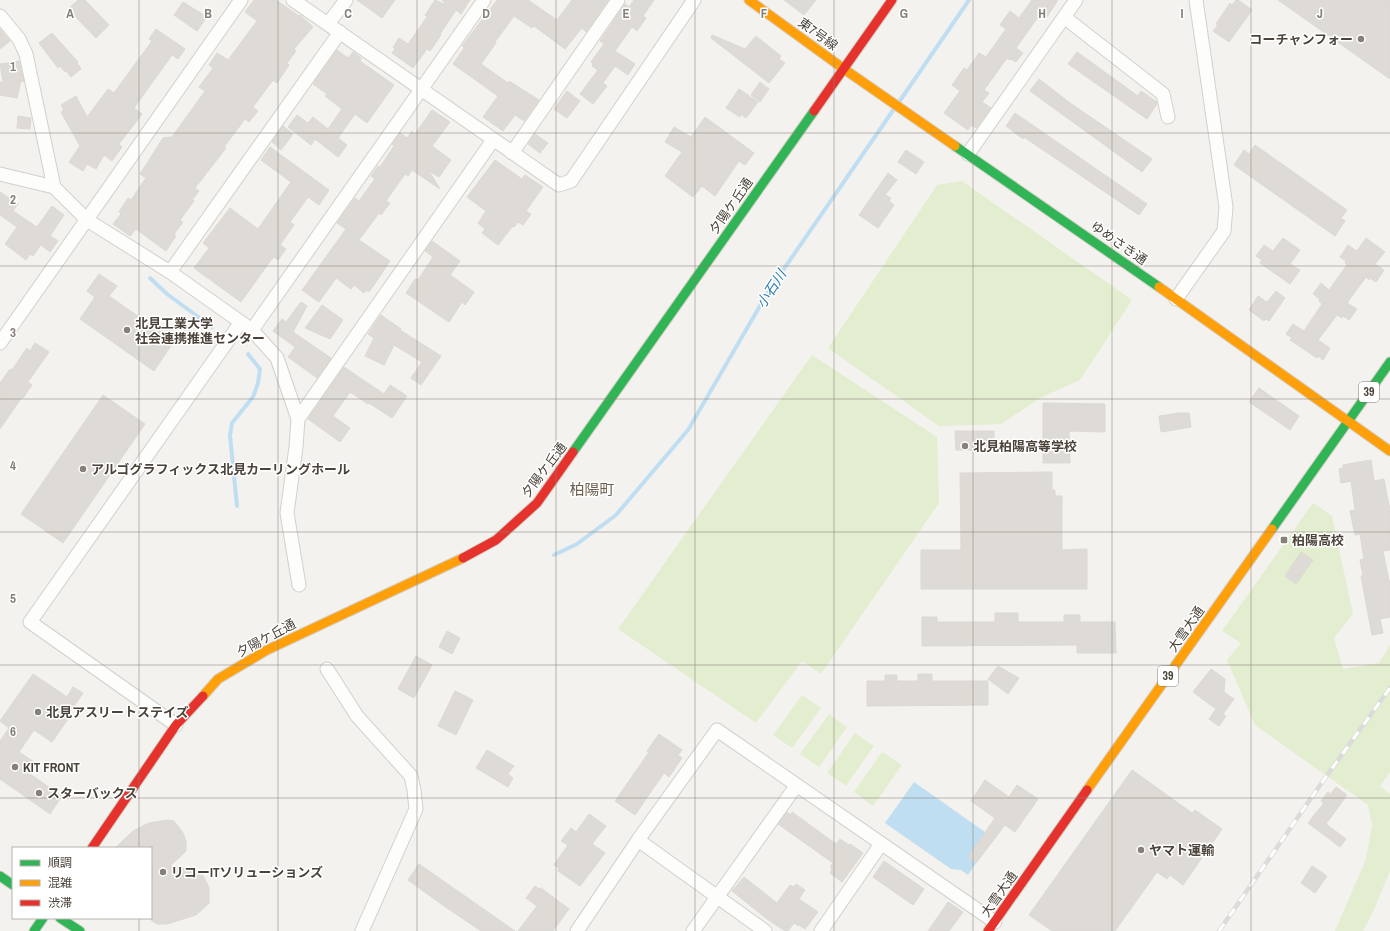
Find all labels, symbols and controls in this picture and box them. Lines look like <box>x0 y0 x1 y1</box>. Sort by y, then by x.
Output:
text: A <box>66 5 74 22</box>
text: B <box>204 5 212 22</box>
text: C <box>344 5 352 22</box>
text: D <box>482 5 490 22</box>
text: E <box>622 5 630 22</box>
text: F <box>761 5 768 22</box>
text: G <box>900 5 908 22</box>
text: H <box>1038 5 1046 22</box>
text: I <box>1181 5 1184 22</box>
text: J <box>1317 5 1323 22</box>
street label: 東7号線 <box>795 14 841 54</box>
place label: コーチャンフォー <box>1250 31 1353 48</box>
marker: コーチャンフォー <box>1356 34 1366 44</box>
text: 1 <box>10 58 16 75</box>
street label: 夕陽ケ丘通 <box>705 174 757 238</box>
text: 2 <box>10 191 16 208</box>
street label: ゆめさき通 <box>1087 217 1151 269</box>
water label: 小石川 <box>752 265 791 312</box>
place label: 北見工業大学 社会連携推進センター <box>135 315 265 347</box>
text: 3 <box>10 324 16 341</box>
marker: 北見工業大学 社会連携推進センター <box>122 325 132 335</box>
road number: 39 <box>1359 382 1379 402</box>
place label: 北見柏陽高等学校 <box>973 438 1077 455</box>
street label: 夕陽ケ丘通 <box>518 439 570 501</box>
marker: 北見柏陽高等学校 <box>960 441 970 451</box>
text: 4 <box>10 457 16 474</box>
place label: アルゴグラフィックス北見カーリングホール <box>91 461 350 478</box>
marker: アルゴグラフィックス北見カーリングホール <box>78 464 88 474</box>
district label: 柏陽町 <box>569 479 615 500</box>
place label: 柏陽高校 <box>1292 532 1344 549</box>
marker: 柏陽高校 <box>1279 535 1289 545</box>
text: 5 <box>10 590 16 607</box>
street label: 大雪大通 <box>1164 603 1208 655</box>
street label: 夕陽ケ丘通 <box>233 615 299 661</box>
road number: 39 <box>1158 666 1178 686</box>
place label: 北見アスリートステイズ <box>46 704 189 721</box>
marker: 北見アスリートステイズ <box>33 707 43 717</box>
text: 6 <box>10 723 16 740</box>
place label: KIT FRONT <box>23 759 80 776</box>
marker: KIT FRONT <box>10 762 20 772</box>
place label: スターバックス <box>47 785 137 802</box>
marker: スターバックス <box>34 788 44 798</box>
place label: ヤマト運輸 <box>1149 842 1215 859</box>
marker: ヤマト運輸 <box>1136 845 1146 855</box>
legend <box>12 847 152 919</box>
text: 順調 <box>48 855 72 871</box>
place label: リコーITソリューションズ <box>171 864 323 881</box>
marker: リコーITソリューションズ <box>158 867 168 877</box>
street label: 大雪大通 <box>977 868 1021 920</box>
text: 混雑 <box>48 875 72 891</box>
text: 渋滞 <box>48 895 72 911</box>

